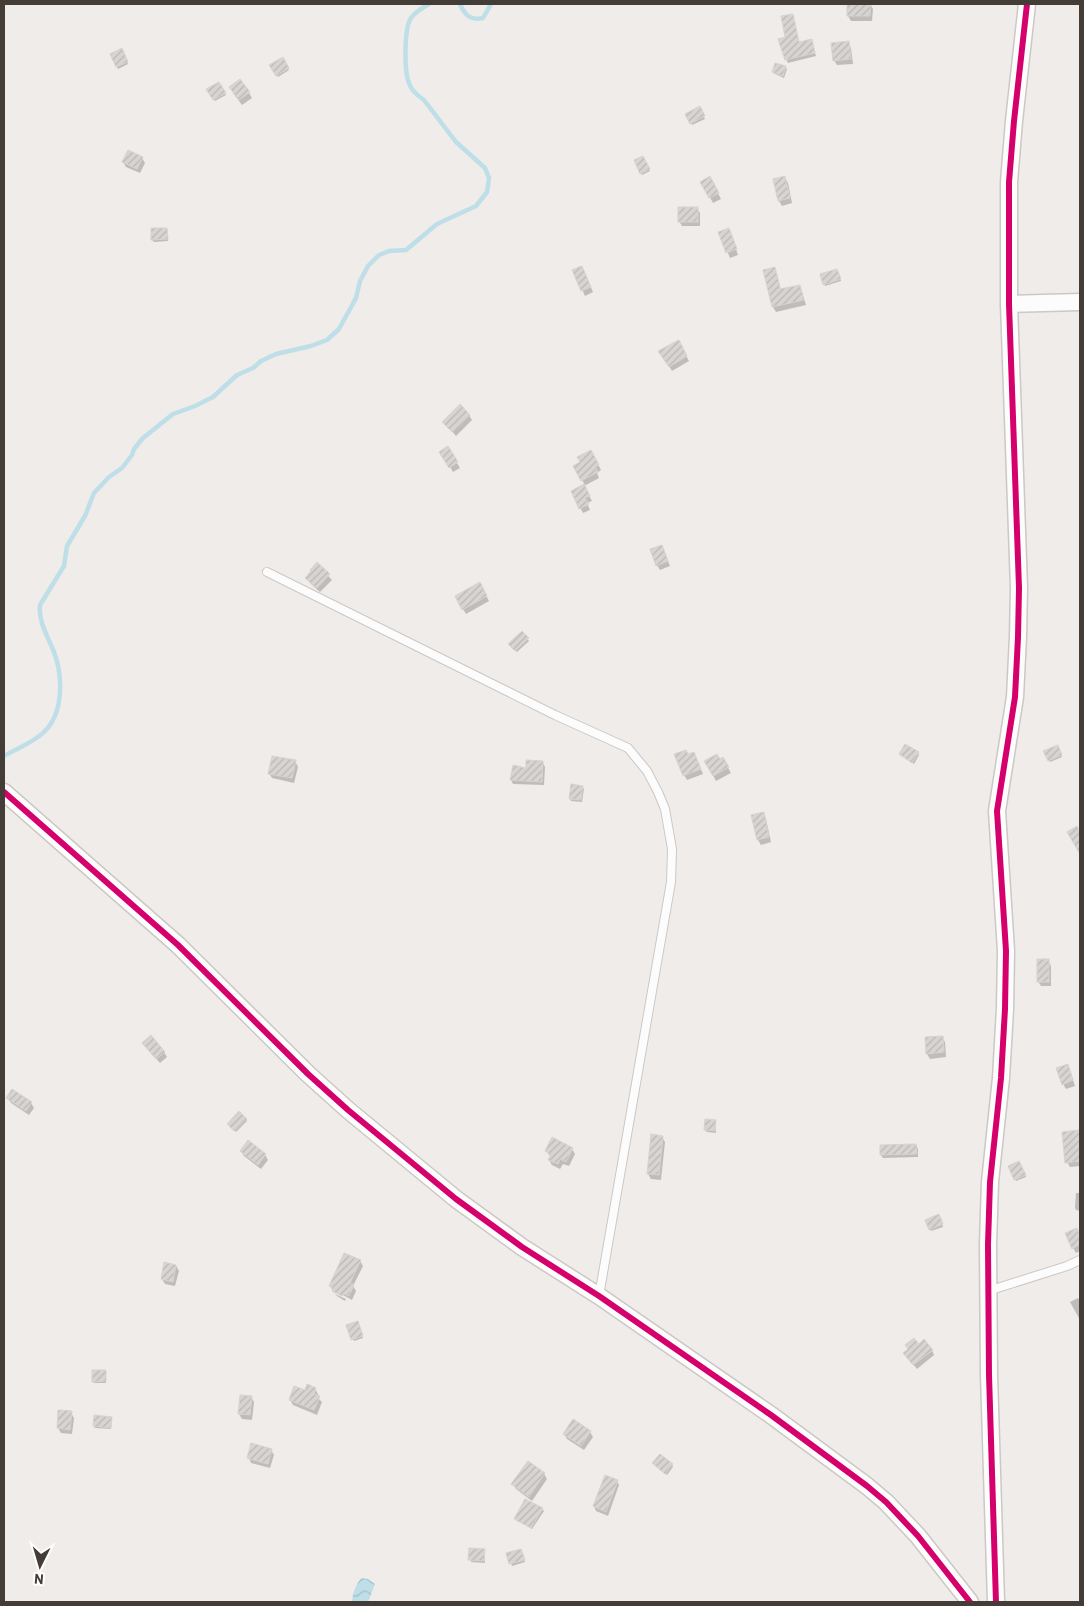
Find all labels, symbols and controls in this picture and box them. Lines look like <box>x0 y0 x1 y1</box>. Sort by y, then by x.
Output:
north arrow <box>15 1541 65 1591</box>
text: N <box>33 1571 44 1588</box>

